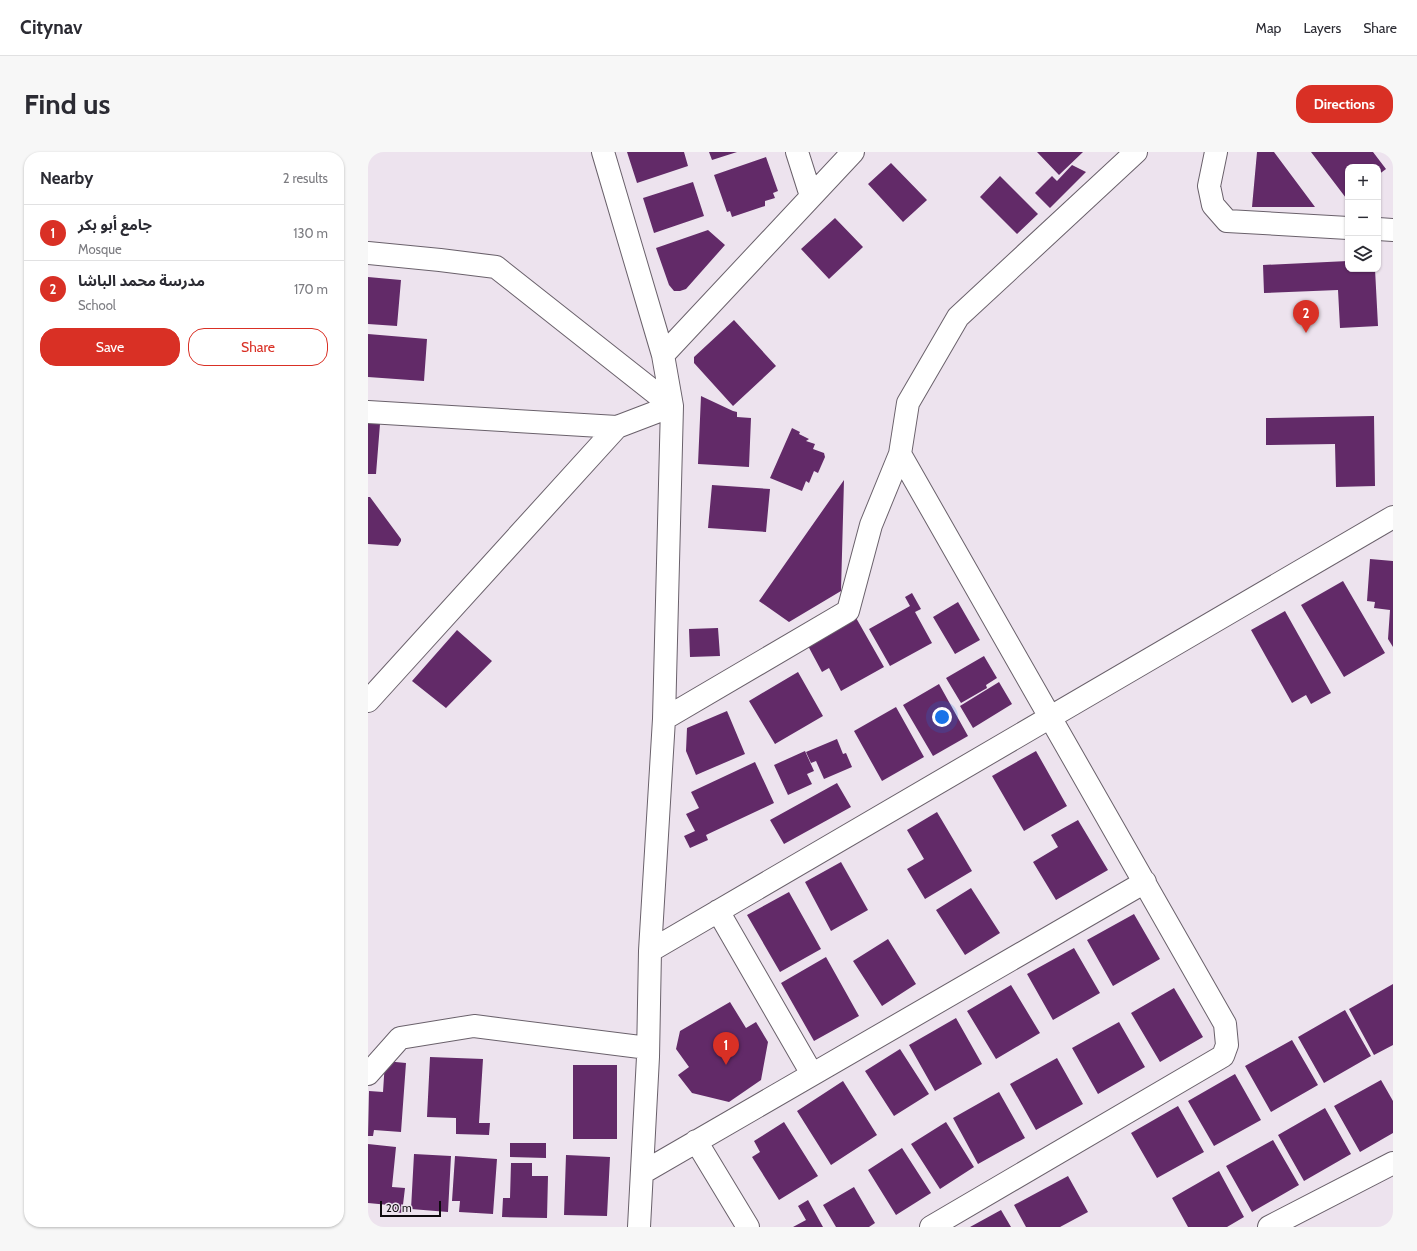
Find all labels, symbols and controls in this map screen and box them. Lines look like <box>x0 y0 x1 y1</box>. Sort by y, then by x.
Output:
text: Citynav <box>20 16 82 39</box>
text: Map <box>1256 19 1281 37</box>
text: Layers <box>1303 19 1341 37</box>
text: Share <box>1363 19 1397 37</box>
button: Directions <box>1296 85 1393 123</box>
text: Find us <box>24 87 110 121</box>
map controls <box>1345 164 1381 272</box>
button: + <box>1345 164 1381 200</box>
text: Nearby <box>40 168 93 188</box>
text: 2 results <box>283 170 328 186</box>
button: − <box>1345 200 1381 236</box>
text: جامع أبو بكر <box>78 216 152 234</box>
text: 1 <box>51 225 55 241</box>
text: 130 m <box>293 225 328 241</box>
button: layers <box>1345 236 1381 272</box>
text: Mosque <box>78 241 122 257</box>
text: مدرسة محمد الباشا <box>78 272 205 290</box>
text: 2 <box>50 281 56 297</box>
text: 170 m <box>294 281 328 297</box>
text: School <box>78 297 116 313</box>
pin: 2 <box>1293 300 1319 333</box>
button: Save <box>40 328 180 366</box>
button: Share <box>188 328 328 366</box>
your location <box>932 707 952 727</box>
pin: 1 <box>713 1032 739 1065</box>
scale bar <box>380 1199 441 1218</box>
text: 20 m <box>386 1201 412 1215</box>

